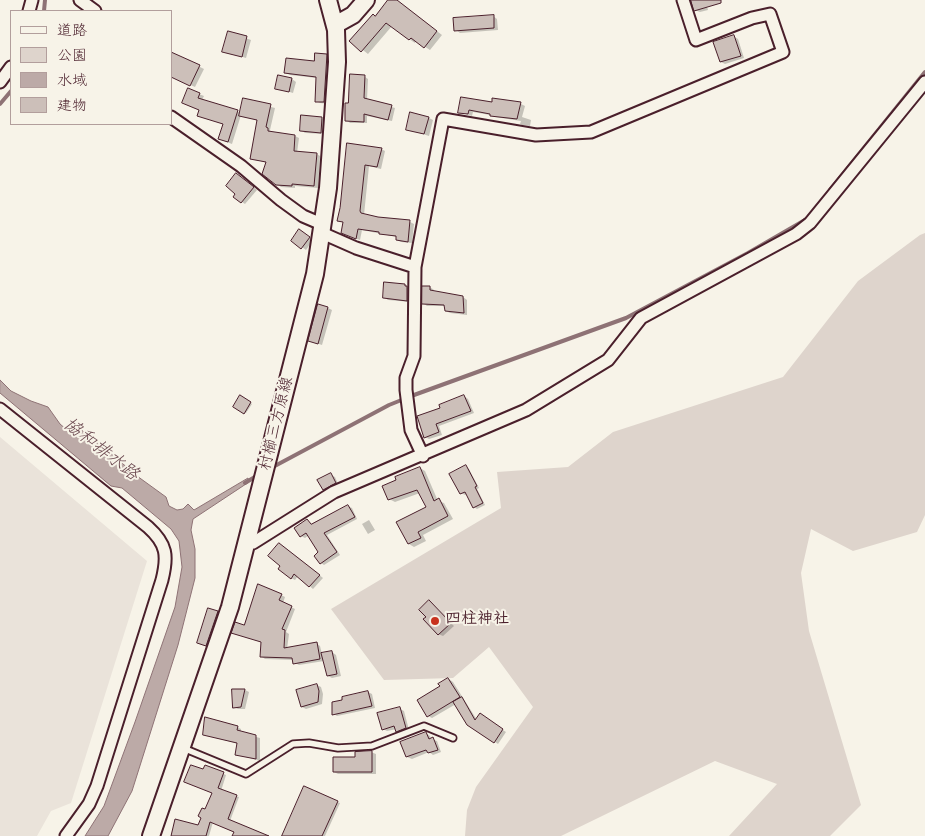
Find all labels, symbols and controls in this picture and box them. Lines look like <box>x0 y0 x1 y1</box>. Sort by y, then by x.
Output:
legend <box>10 10 172 125</box>
text: 道路 <box>57 23 87 41</box>
text: 公園 <box>57 48 87 66</box>
text: 水域 <box>57 73 87 91</box>
text: 建物 <box>57 98 87 116</box>
street label: 村櫛三方原線 <box>257 375 299 473</box>
water label: 協和排水路 <box>58 415 142 487</box>
place label: 四柱神社 <box>445 611 509 631</box>
marker: 四柱神社 <box>429 615 441 627</box>

